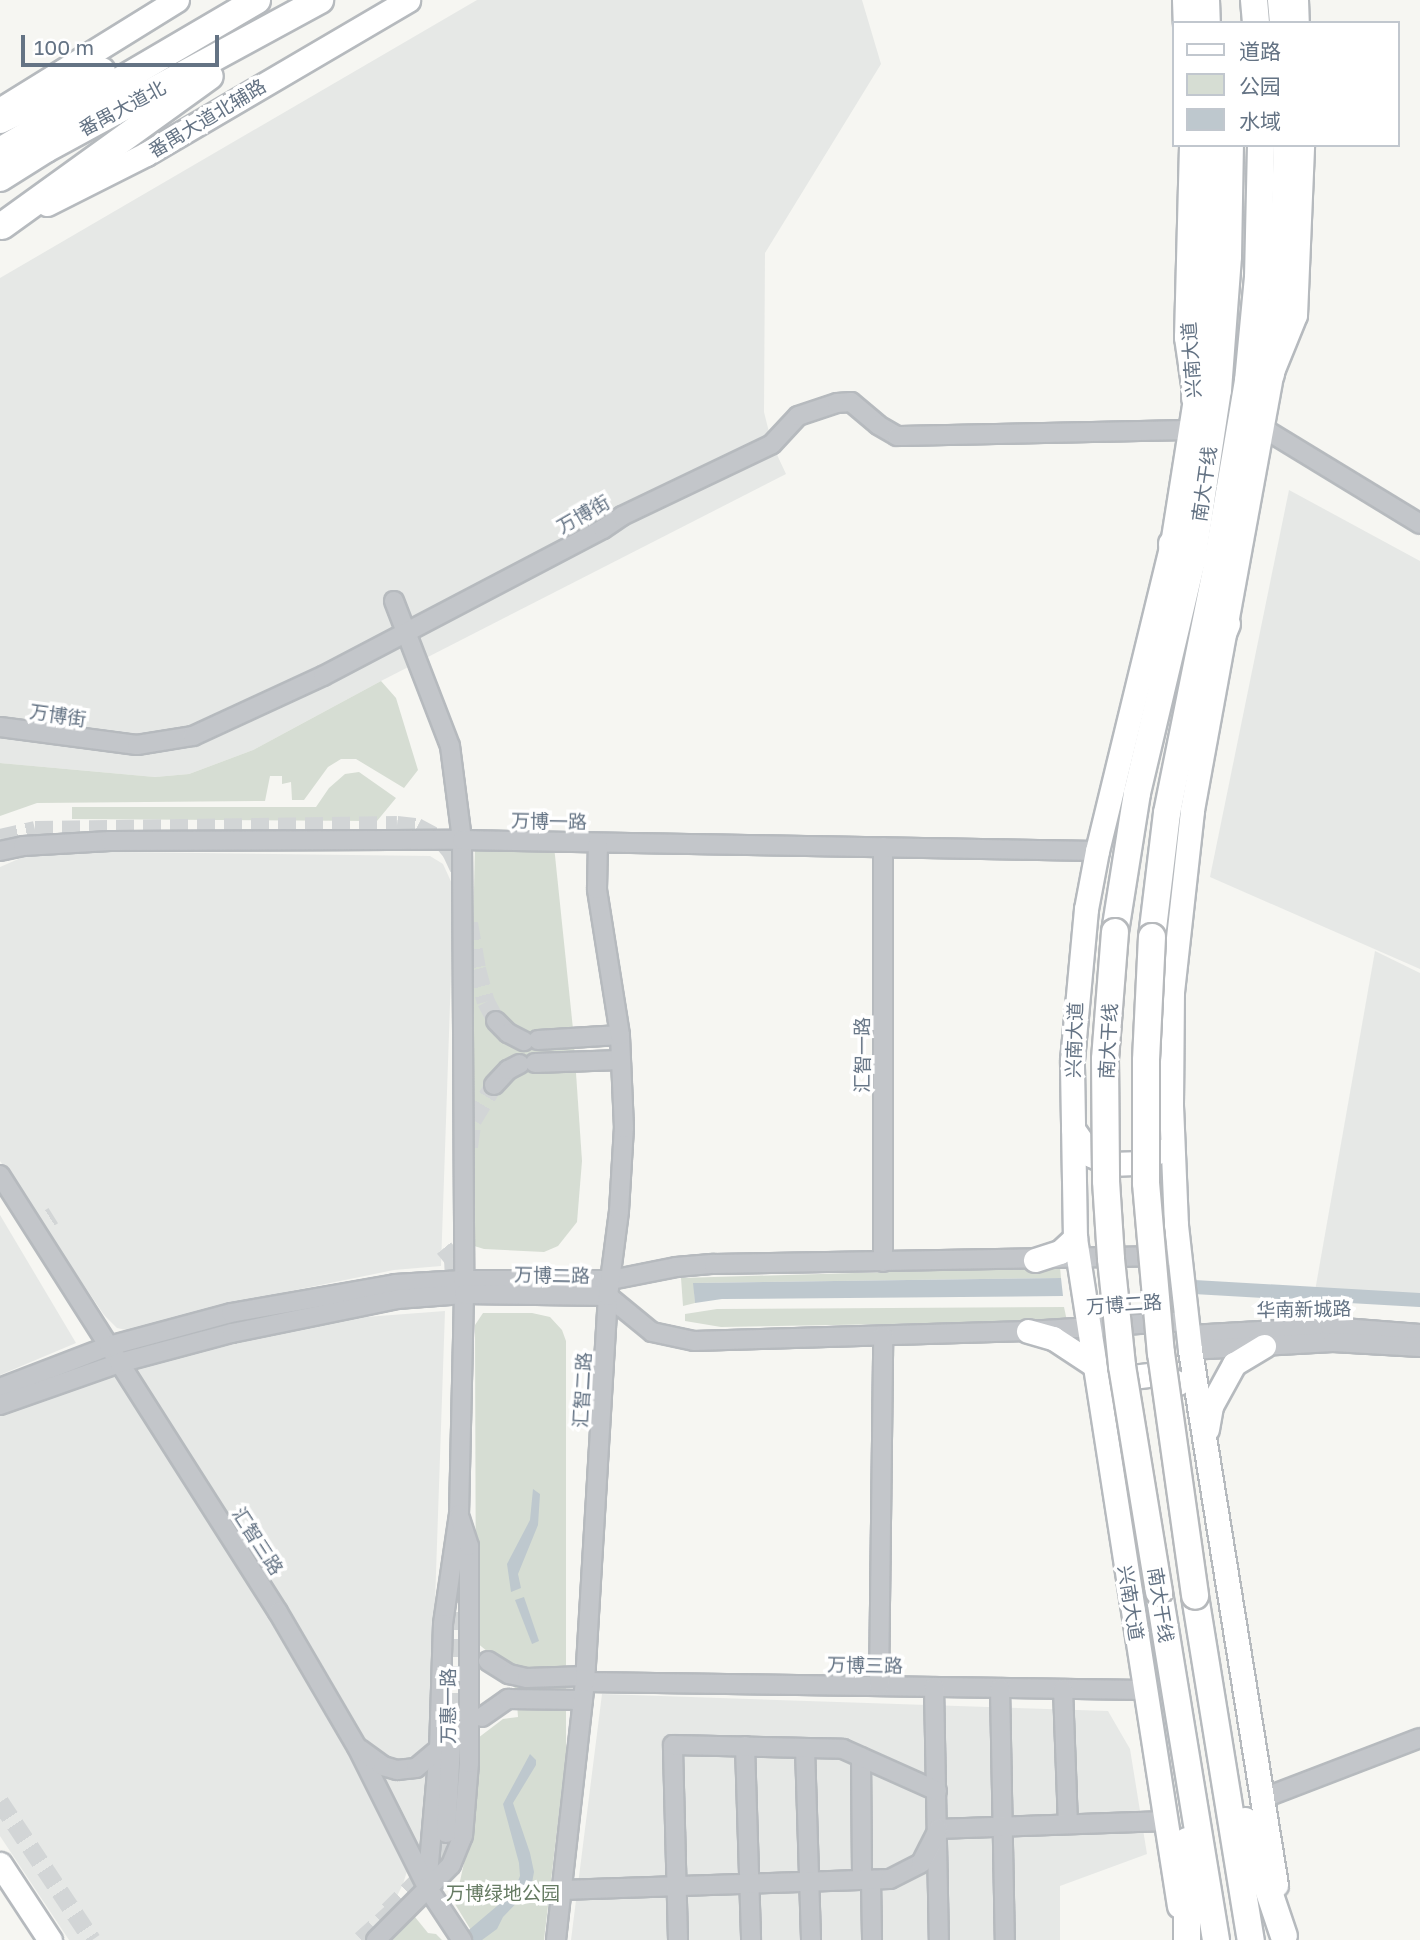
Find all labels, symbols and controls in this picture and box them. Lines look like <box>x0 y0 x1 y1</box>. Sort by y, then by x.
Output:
scale bar <box>24 21 222 65</box>
legend <box>1172 21 1399 147</box>
text: 100 m <box>34 34 94 60</box>
text: 道路 <box>1239 38 1281 64</box>
text: 公园 <box>1239 73 1281 99</box>
street label: 番禺大道北辅路 <box>144 74 270 162</box>
street label: 番禺大道北 <box>75 76 169 140</box>
text: 水域 <box>1239 108 1281 134</box>
street label: 兴南大道 <box>1177 321 1205 399</box>
street label: 南大干线 <box>1187 445 1221 523</box>
street label: 万博街 <box>553 490 613 538</box>
street label: 万博街 <box>28 700 88 730</box>
street label: 万博一路 <box>511 809 587 833</box>
street label: 兴南大道 <box>1061 1002 1087 1078</box>
street label: 南大干线 <box>1095 1002 1121 1080</box>
street label: 汇智一路 <box>851 1017 873 1093</box>
street label: 万博二路 <box>514 1263 590 1287</box>
street label: 万博二路 <box>1085 1290 1163 1318</box>
street label: 华南新城路 <box>1256 1297 1352 1321</box>
street label: 汇智二路 <box>569 1351 595 1429</box>
street label: 汇智三路 <box>228 1503 288 1579</box>
street label: 兴南大道 <box>1114 1564 1148 1642</box>
street label: 南大干线 <box>1144 1566 1178 1644</box>
street label: 万博三路 <box>827 1653 903 1677</box>
street label: 万惠一路 <box>437 1668 459 1744</box>
park label: 万博绿地公园 <box>446 1882 560 1904</box>

